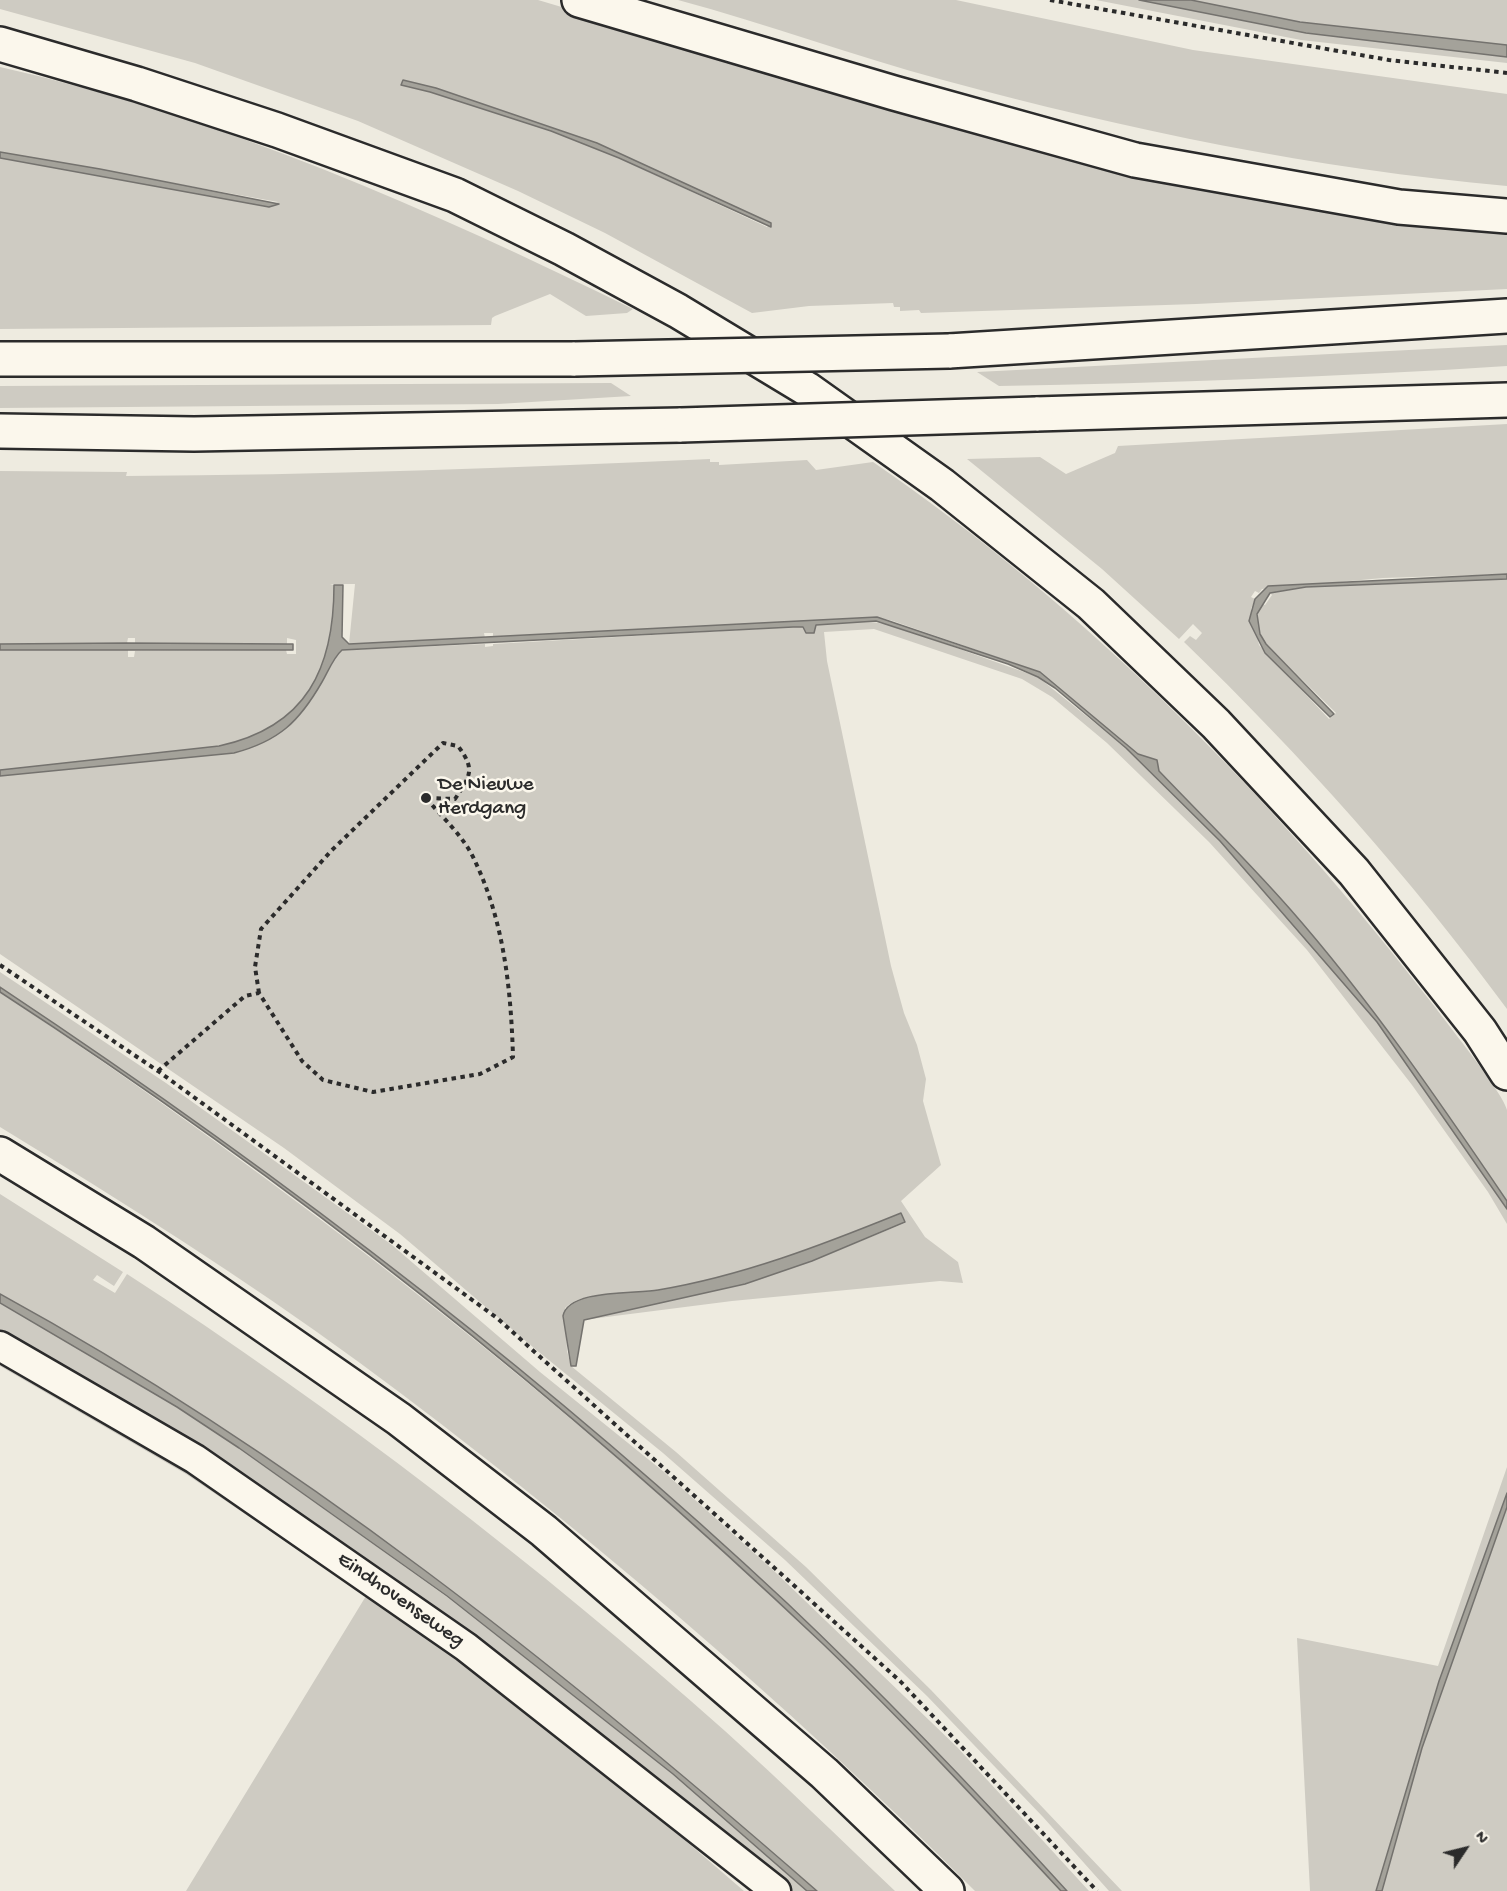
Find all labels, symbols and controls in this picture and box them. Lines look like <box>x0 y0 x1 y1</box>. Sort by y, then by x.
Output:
place label: De Nieuwe Herdgang <box>438 773 534 823</box>
marker: De Nieuwe Herdgang <box>419 791 433 805</box>
street label: Eindhovenseweg <box>331 1548 469 1654</box>
north arrow <box>1435 1819 1495 1879</box>
text: N <box>1469 1829 1491 1848</box>

